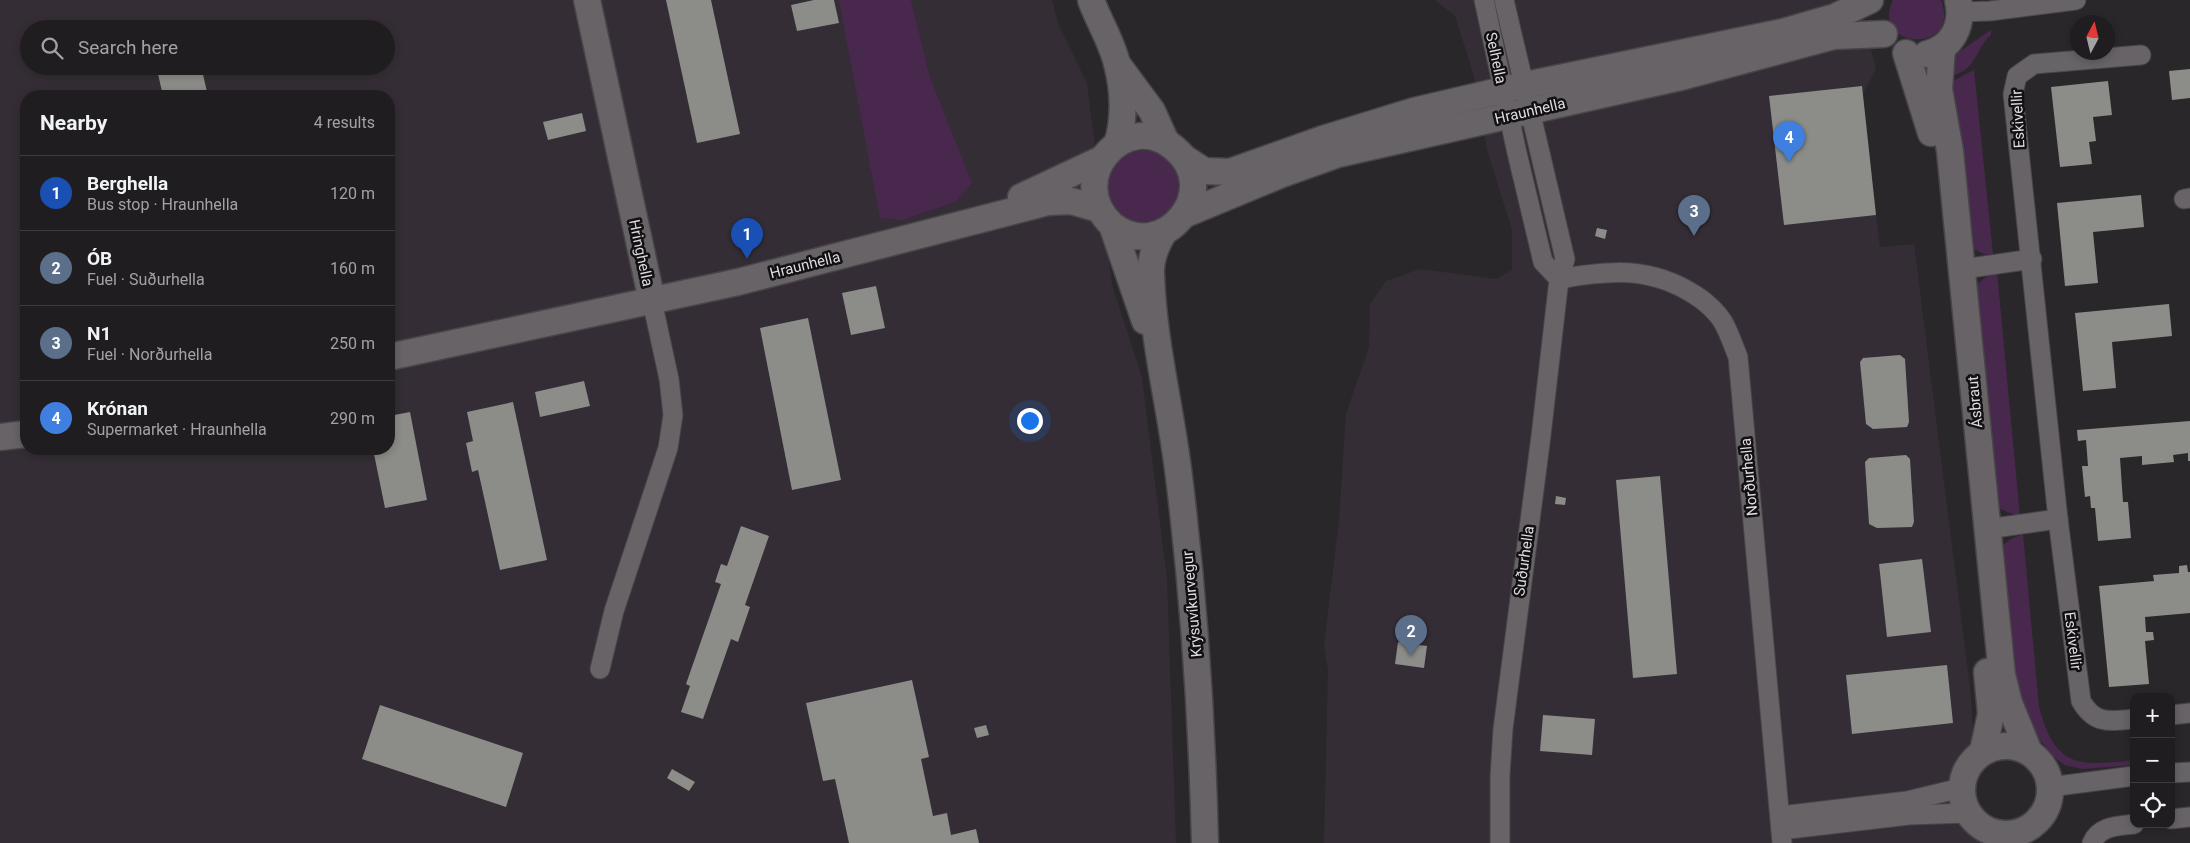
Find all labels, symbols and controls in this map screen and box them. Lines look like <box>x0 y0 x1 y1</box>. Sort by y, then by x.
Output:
north arrow <box>2070 15 2115 60</box>
search box <box>20 20 395 75</box>
street label: Selhella <box>1482 31 1510 85</box>
icon: search <box>38 34 66 62</box>
text: Search here <box>78 36 178 59</box>
street label: Eskivellir <box>2007 89 2029 149</box>
street label: Hraunhella <box>1493 94 1567 128</box>
text: Nearby <box>40 111 107 135</box>
text: 4 results <box>314 113 375 132</box>
pin: 4 <box>1773 121 1805 162</box>
text: Berghella <box>87 172 168 195</box>
text: 1 <box>51 184 61 203</box>
text: 120 m <box>330 184 375 203</box>
text: Bus stop · Hraunhella <box>87 195 238 214</box>
pin: 3 <box>1678 195 1710 236</box>
street label: Hringhella <box>625 218 657 288</box>
pin: 1 <box>731 218 763 259</box>
text: ÓB <box>87 247 112 270</box>
street label: Hraunhella <box>768 248 842 282</box>
text: 2 <box>51 259 61 278</box>
text: 160 m <box>330 259 375 278</box>
text: Fuel · Suðurhella <box>87 270 205 289</box>
text: N1 <box>87 322 111 345</box>
text: 3 <box>51 334 61 353</box>
text: 250 m <box>330 334 375 353</box>
text: Fuel · Norðurhella <box>87 345 212 364</box>
street label: Ásbraut <box>1964 375 1986 429</box>
text: Krónan <box>87 397 148 420</box>
your location <box>1017 408 1043 434</box>
text: 4 <box>51 409 61 428</box>
text: 290 m <box>330 409 375 428</box>
text: Supermarket · Hraunhella <box>87 420 267 439</box>
street label: Norðurhella <box>1737 437 1761 517</box>
street label: Suðurhella <box>1510 525 1538 597</box>
street label: Krýsuvíkurvegur <box>1178 550 1206 658</box>
street label: Eskivellir <box>2060 611 2086 671</box>
pin: 2 <box>1395 615 1427 656</box>
map controls <box>2130 693 2175 828</box>
button: + <box>2130 693 2175 738</box>
button: − <box>2130 738 2175 783</box>
button: locate <box>2130 783 2175 828</box>

